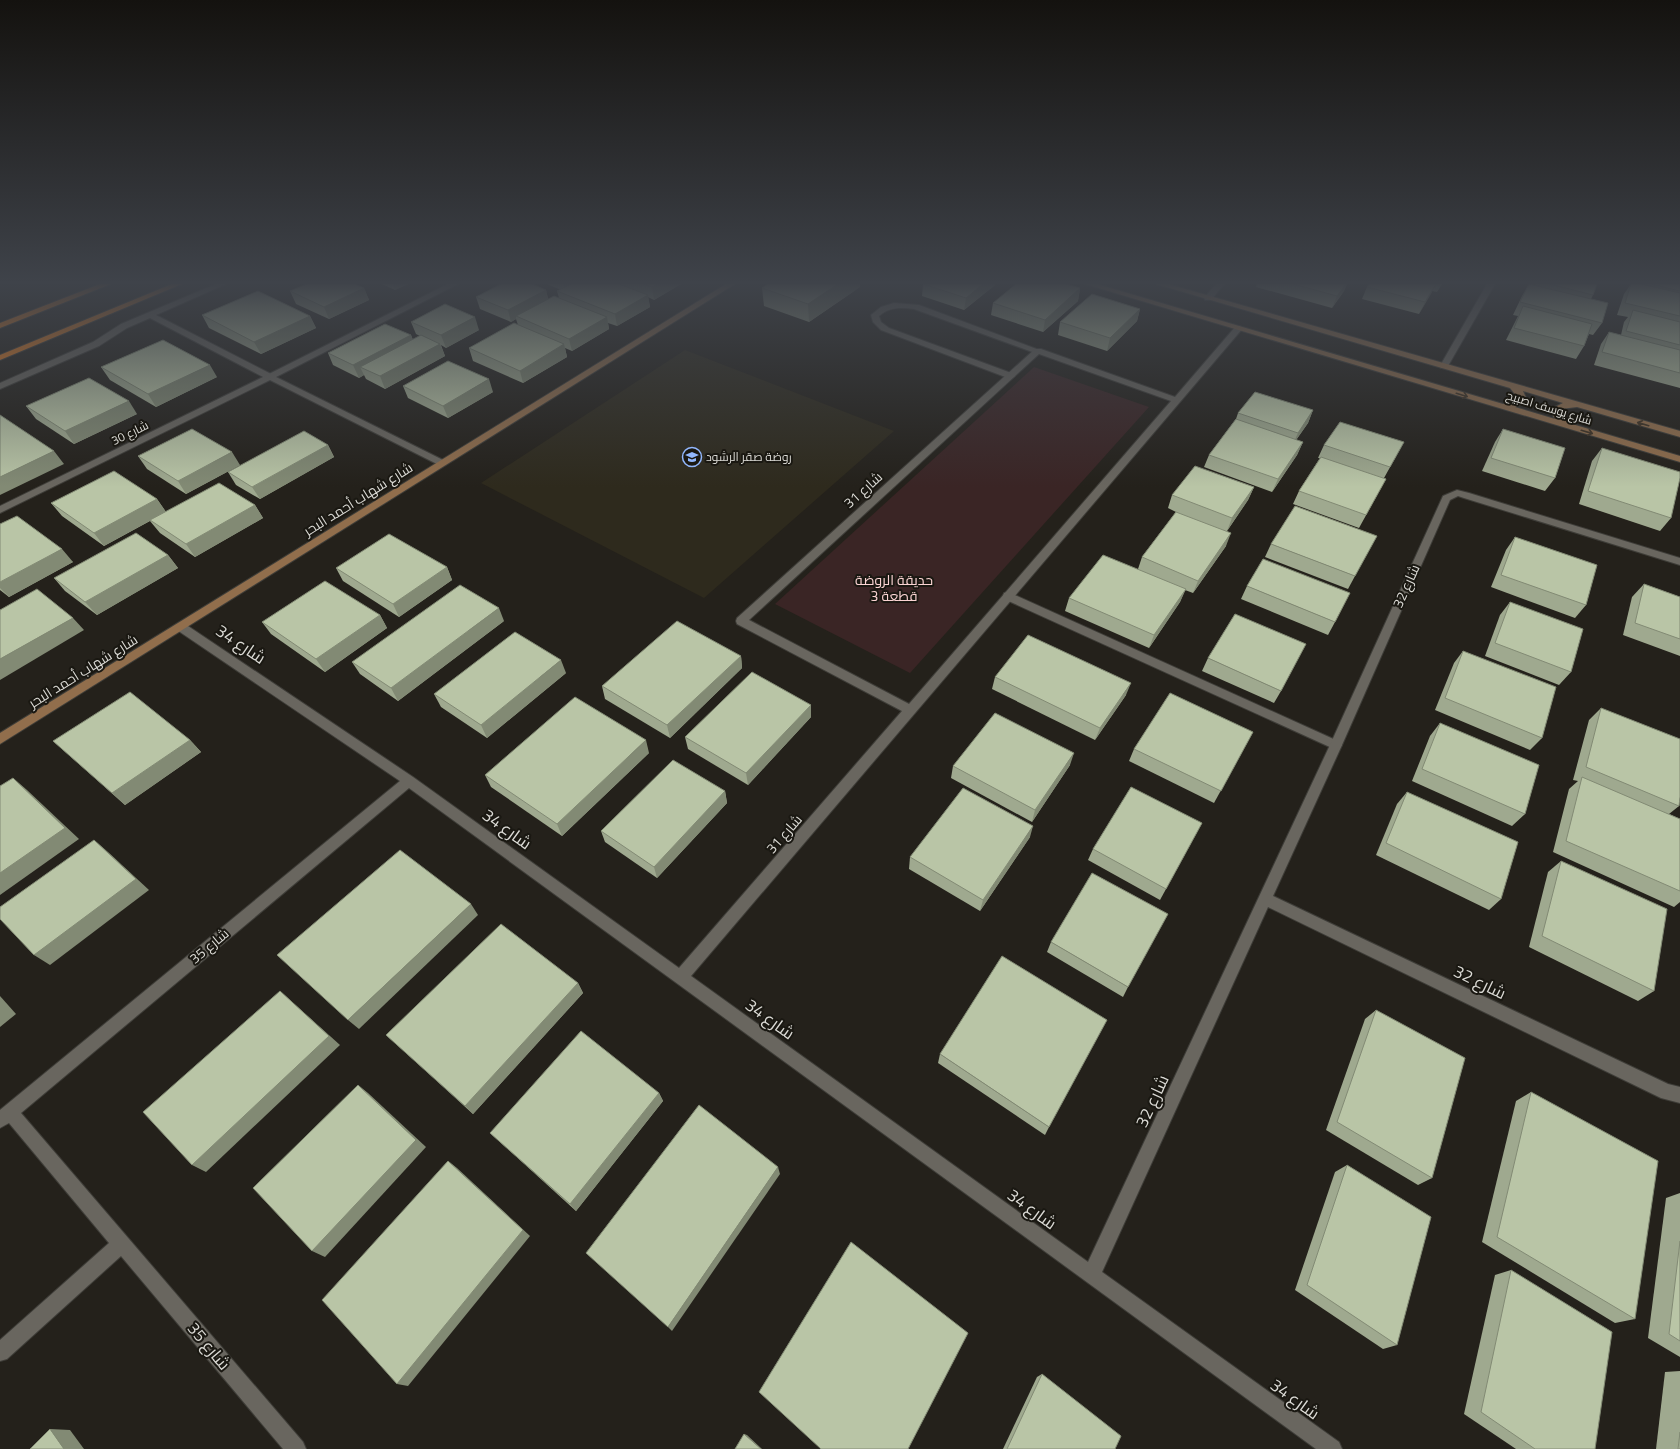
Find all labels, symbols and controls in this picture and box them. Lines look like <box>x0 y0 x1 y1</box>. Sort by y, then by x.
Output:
street label: شارع يوسف اصبيح <box>1504 385 1595 430</box>
one-way arrow <box>1455 392 1468 399</box>
street label: شارع 30 <box>108 415 152 450</box>
one-way arrow <box>1636 420 1649 427</box>
one-way arrow <box>1580 429 1593 436</box>
school or university icon: روضة صقر الرشود <box>681 446 703 468</box>
place label: روضة صقر الرشود <box>706 447 792 466</box>
street label: شارع شهاب أحمد البحر <box>298 456 416 541</box>
street label: شارع 31 <box>839 466 887 513</box>
street label: شارع 32 <box>1387 561 1424 611</box>
park label: حديقة الروضة قطعة 3 <box>855 569 933 606</box>
street label: شارع 34 <box>211 618 271 670</box>
street label: شارع شهاب أحمد البحر <box>23 628 141 713</box>
street label: شارع 34 <box>477 802 537 856</box>
street label: شارع 31 <box>761 809 807 858</box>
street label: شارع 35 <box>184 923 233 968</box>
street label: شارع 32 <box>1449 958 1511 1006</box>
street label: شارع 34 <box>740 992 800 1046</box>
street label: شارع 32 <box>1128 1070 1176 1132</box>
street label: شارع 34 <box>1002 1182 1062 1236</box>
street label: شارع 35 <box>181 1316 237 1376</box>
street label: شارع 34 <box>1265 1372 1325 1426</box>

